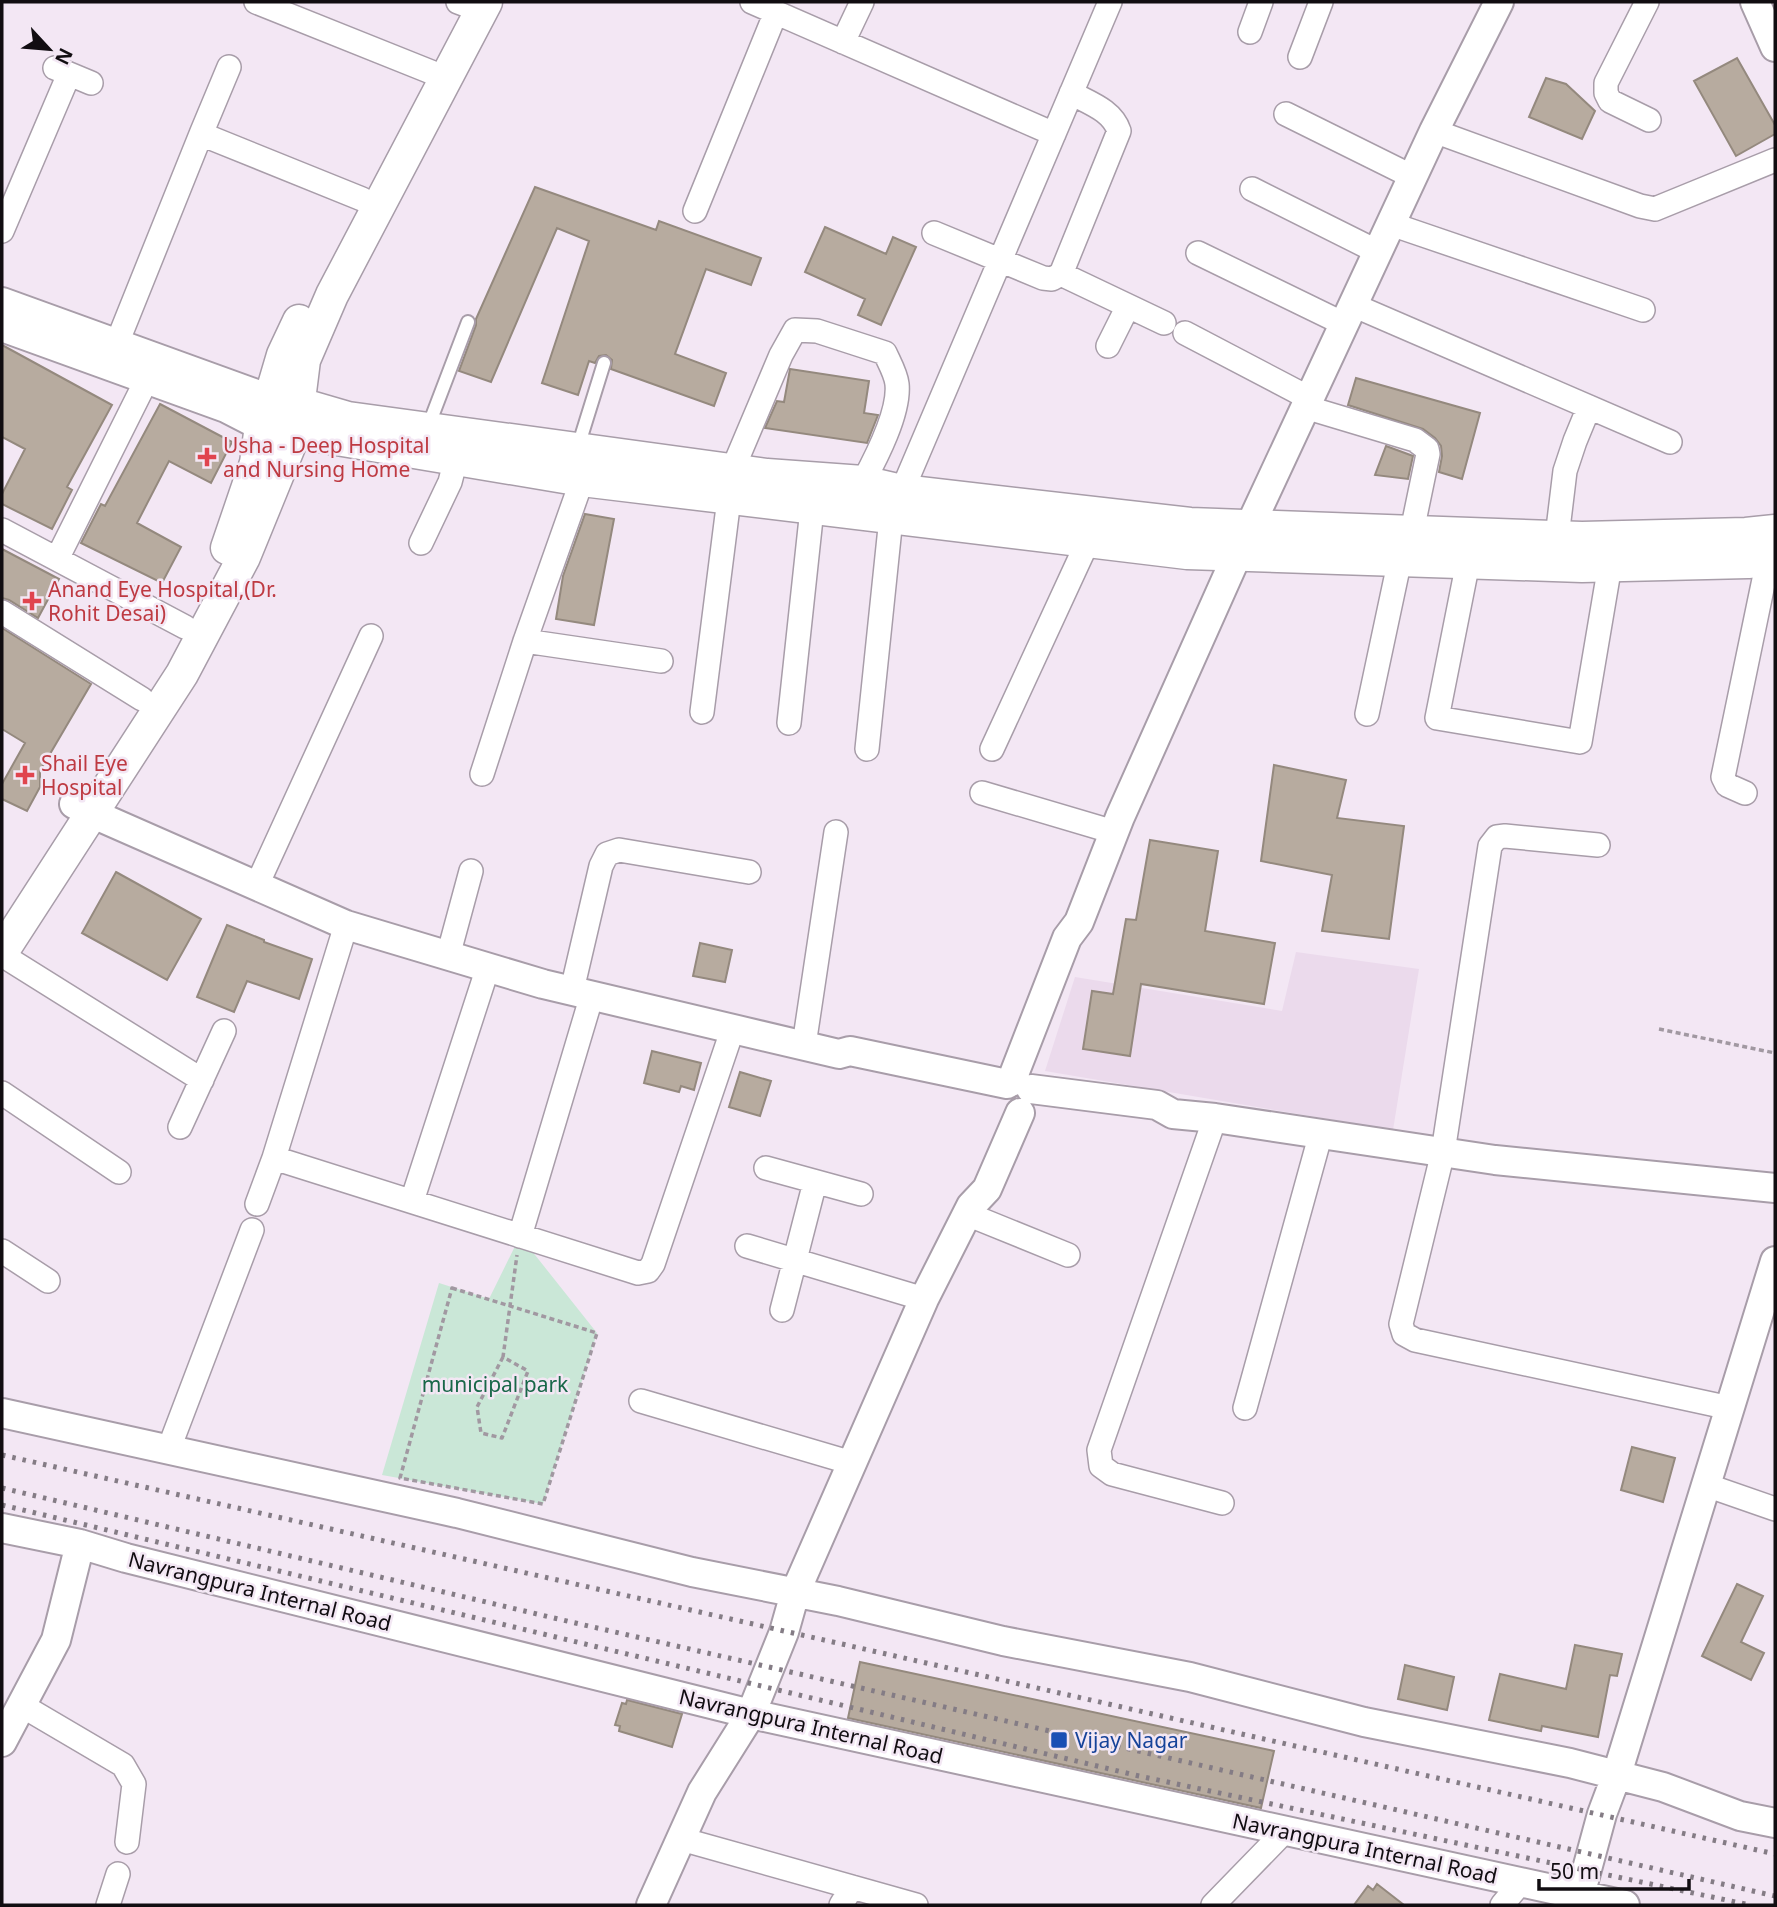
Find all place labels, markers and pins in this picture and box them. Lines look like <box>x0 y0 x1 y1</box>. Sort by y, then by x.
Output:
place label: Usha - Deep Hospital and Nursing Home <box>223 431 430 483</box>
marker: Usha - Deep Hospital and Nursing Home <box>197 447 217 467</box>
place label: Anand Eye Hospital,(Dr. Rohit Desai) <box>48 575 277 627</box>
marker: Anand Eye Hospital,(Dr. Rohit Desai) <box>22 591 42 611</box>
place label: Shail Eye Hospital <box>41 749 128 801</box>
marker: Shail Eye Hospital <box>15 765 35 785</box>
place label: Vijay Nagar <box>1075 1726 1188 1754</box>
marker: Vijay Nagar <box>1049 1730 1069 1750</box>

